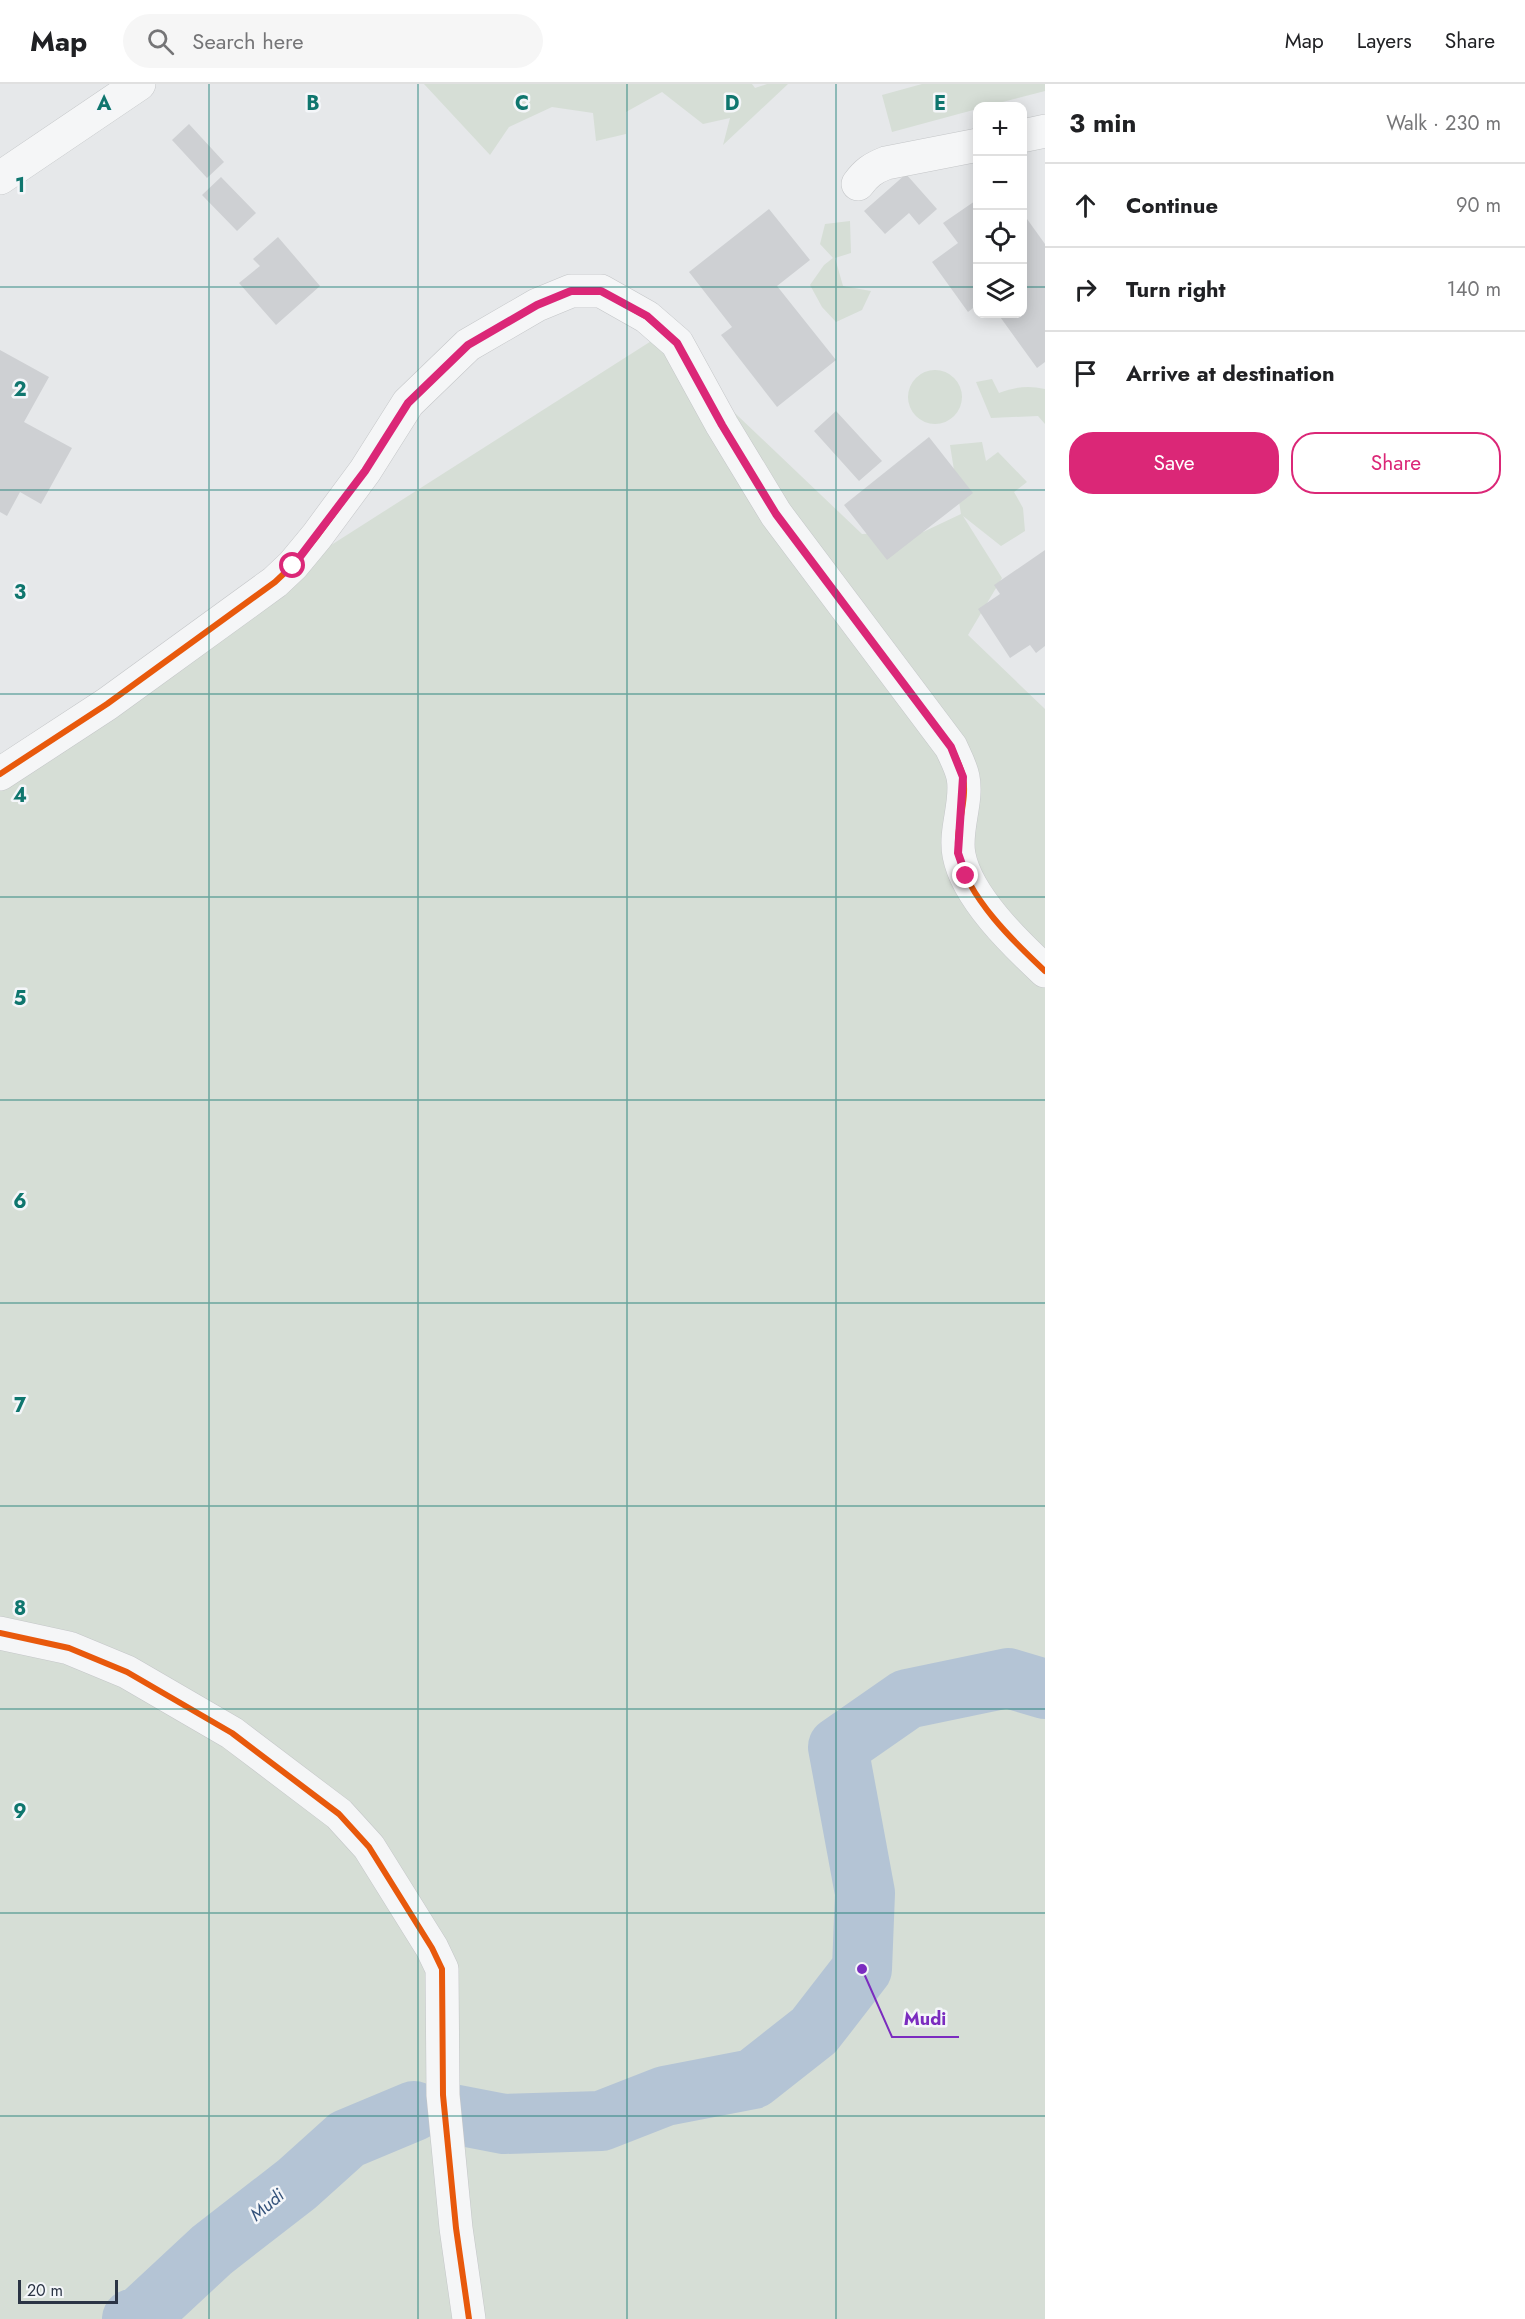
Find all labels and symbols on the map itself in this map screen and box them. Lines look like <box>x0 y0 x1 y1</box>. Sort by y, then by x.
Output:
text: A <box>96 89 112 118</box>
text: B <box>306 89 320 118</box>
text: C <box>515 89 529 118</box>
text: D <box>725 89 739 118</box>
text: E <box>934 89 946 118</box>
text: 1 <box>15 171 25 200</box>
text: 2 <box>13 375 27 404</box>
route start <box>279 552 305 578</box>
text: 3 <box>14 578 26 607</box>
text: 4 <box>13 781 27 810</box>
route end <box>952 862 978 888</box>
text: 5 <box>14 984 27 1013</box>
text: 6 <box>13 1187 27 1216</box>
text: 7 <box>14 1391 27 1420</box>
text: 8 <box>14 1594 26 1623</box>
text: 9 <box>13 1797 27 1826</box>
callout: Mudi <box>892 2001 959 2037</box>
text: Mudi <box>904 2006 946 2032</box>
water label: Mudi <box>244 2183 290 2227</box>
scale bar <box>18 2277 118 2304</box>

